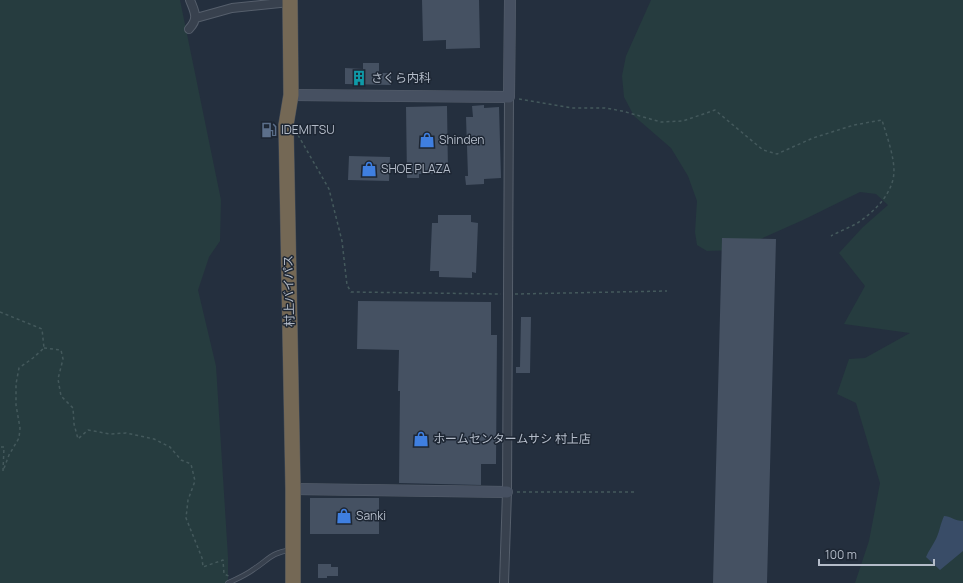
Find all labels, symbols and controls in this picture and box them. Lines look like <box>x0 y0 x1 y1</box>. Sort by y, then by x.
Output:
building icon: さくら内科 <box>350 69 368 87</box>
place label: さくら内科 <box>371 69 431 86</box>
fuel station icon: IDEMITSU <box>260 121 278 139</box>
place label: IDEMITSU <box>281 121 335 138</box>
shop icon: Shinden <box>418 131 436 149</box>
place label: Shinden <box>439 131 485 148</box>
shop icon: SHOE PLAZA <box>360 160 378 178</box>
place label: SHOE PLAZA <box>381 160 451 177</box>
street label: 村上バイパス <box>279 255 298 327</box>
shop icon: ホームセンタームサシ 村上店 <box>412 430 430 448</box>
place label: ホームセンタームサシ 村上店 <box>433 430 591 447</box>
shop icon: Sanki <box>335 507 353 525</box>
place label: Sanki <box>356 507 386 524</box>
scale bar <box>819 541 934 567</box>
text: 100 m <box>825 546 857 563</box>

